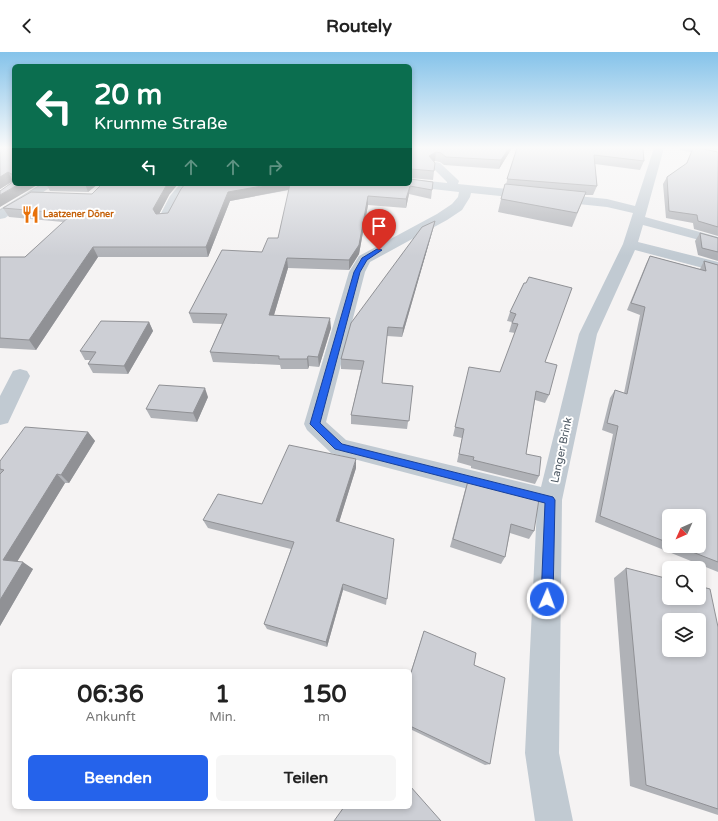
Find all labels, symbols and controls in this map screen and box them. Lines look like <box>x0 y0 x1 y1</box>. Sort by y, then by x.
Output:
icon: back <box>16 15 38 37</box>
text: Routely <box>326 15 392 37</box>
icon: search <box>680 15 702 37</box>
text: 20 m <box>94 78 162 112</box>
icon: left <box>28 80 80 132</box>
text: Krumme Straße <box>94 112 228 134</box>
icon: left <box>138 156 160 178</box>
icon: ahead <box>180 156 202 178</box>
icon: ahead <box>222 156 244 178</box>
icon: right <box>264 156 286 178</box>
restaurant icon: Laatzener Döner <box>20 204 40 224</box>
place label: Laatzener Döner <box>43 209 114 220</box>
pin <box>362 209 396 250</box>
icon: arrive <box>368 215 390 237</box>
street label: Langer Brink <box>548 416 575 484</box>
north arrow <box>662 509 706 553</box>
map controls <box>662 509 706 657</box>
button: search <box>662 561 706 605</box>
position arrow <box>526 578 568 620</box>
button: layers <box>662 613 706 657</box>
text: 06:36 <box>77 680 144 709</box>
text: 1 <box>215 680 230 709</box>
text: 150 <box>301 680 347 709</box>
text: Ankunft <box>86 709 136 725</box>
text: Min. <box>209 709 236 725</box>
text: m <box>318 709 330 725</box>
button: Beenden <box>28 755 208 801</box>
button: Teilen <box>216 755 396 801</box>

